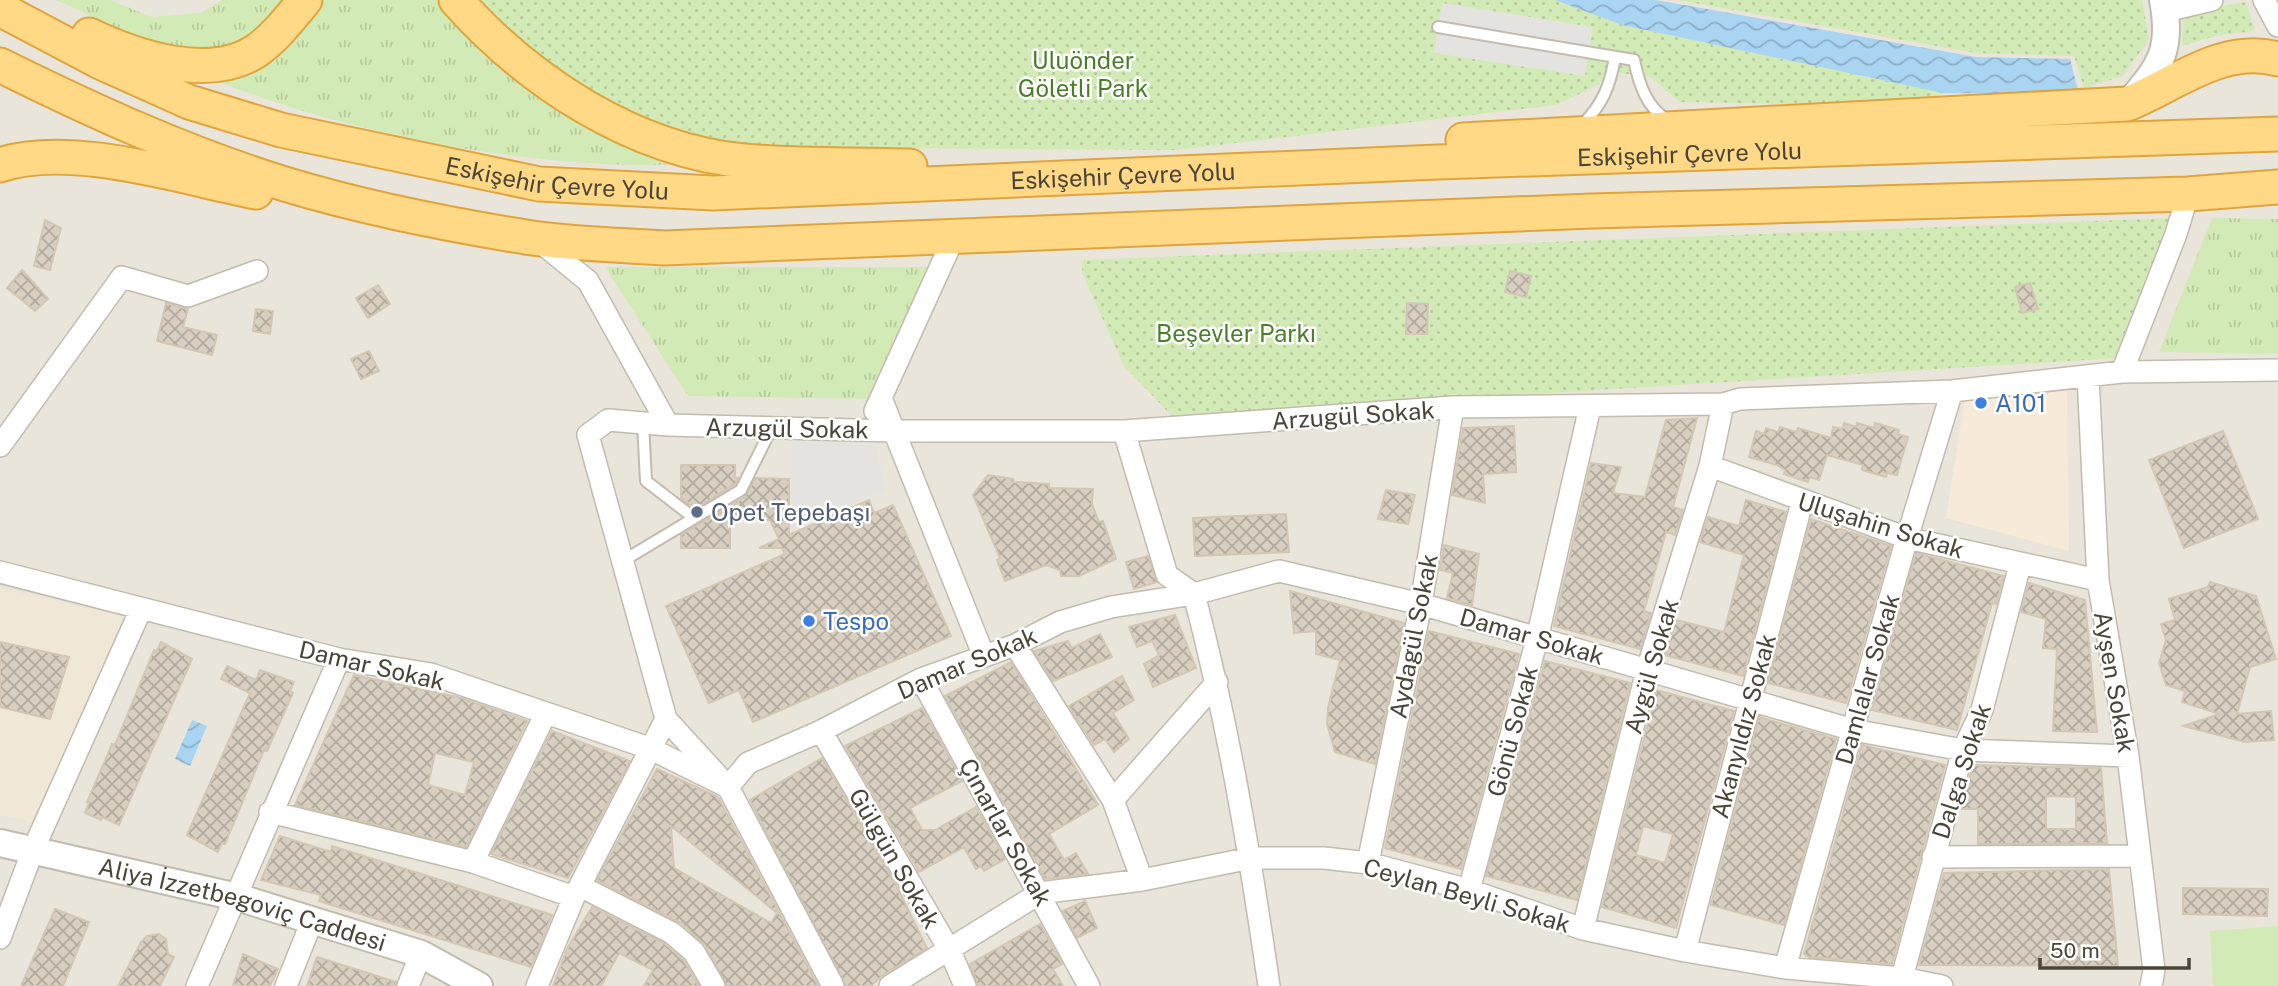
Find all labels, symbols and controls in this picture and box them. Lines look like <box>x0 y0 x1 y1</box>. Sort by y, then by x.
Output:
park label: Uluönder Göletli Park <box>1018 46 1148 102</box>
street label: Eskişehir Çevre Yolu <box>1576 136 1802 171</box>
street label: Eskişehir Çevre Yolu <box>443 151 670 205</box>
street label: Eskişehir Çevre Yolu <box>1010 157 1236 194</box>
park label: Beşevler Parkı <box>1156 319 1316 347</box>
place label: A101 <box>1995 389 2046 417</box>
street label: Arzugül Sokak <box>1271 395 1435 435</box>
marker: A101 <box>1973 395 1989 411</box>
street label: Arzugül Sokak <box>705 413 869 443</box>
street label: Uluşahin Sokak <box>1795 486 1967 564</box>
place label: Opet Tepebaşı <box>711 498 870 526</box>
marker: Opet Tepebaşı <box>689 504 705 520</box>
street label: Aydagül Sokak <box>1383 551 1443 721</box>
street label: Damlalar Sokak <box>1829 590 1905 768</box>
street label: Aygül Sokak <box>1618 595 1684 737</box>
street label: Damar Sokak <box>1457 602 1607 670</box>
place label: Tespo <box>823 607 889 635</box>
street label: Ayşen Sokak <box>2089 609 2141 755</box>
marker: Tespo <box>801 613 817 629</box>
street label: Damar Sokak <box>893 621 1041 705</box>
street label: Akanyıldız Sokak <box>1705 631 1781 821</box>
street label: Damar Sokak <box>296 635 448 695</box>
street label: Gönü Sokak <box>1481 663 1543 799</box>
street label: Dalga Sokak <box>1926 700 1996 842</box>
street label: Çınarlar Sokak <box>954 753 1058 911</box>
street label: Gülgün Sokak <box>844 783 946 933</box>
street label: Aliya İzzetbegoviç Caddesi <box>96 852 389 956</box>
street label: Ceylan Beyli Sokak <box>1360 852 1574 938</box>
scale bar <box>2040 926 2189 970</box>
text: 50 m <box>2050 938 2100 963</box>

